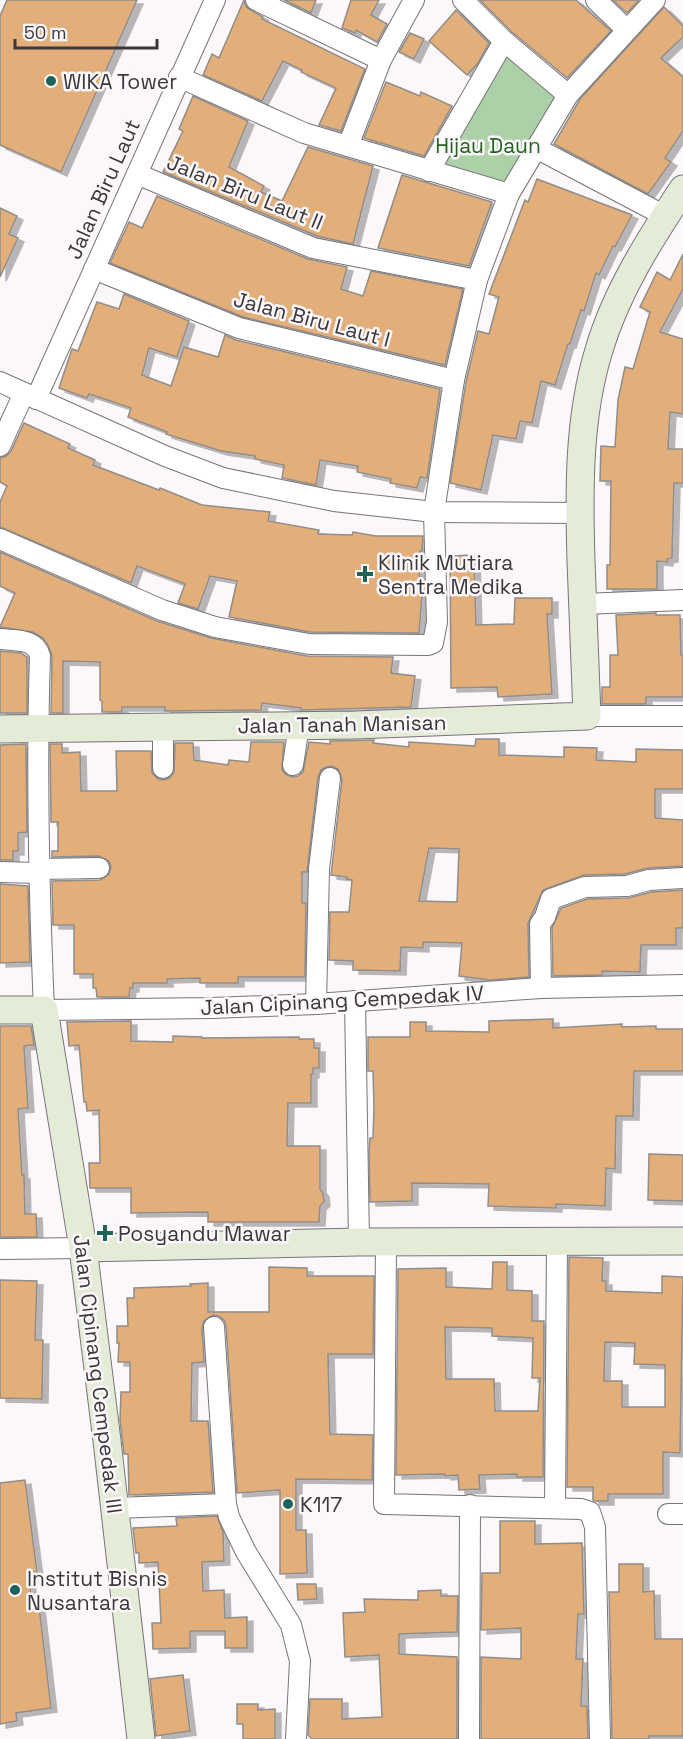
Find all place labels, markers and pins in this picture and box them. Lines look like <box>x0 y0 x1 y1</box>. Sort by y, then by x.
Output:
place label: WIKA Tower <box>63 68 177 95</box>
marker: WIKA Tower <box>44 74 58 88</box>
place label: Klinik Mutiara Sentra Medika <box>378 549 523 600</box>
marker: Klinik Mutiara Sentra Medika <box>356 565 374 583</box>
place label: Posyandu Mawar <box>118 1220 291 1247</box>
marker: Posyandu Mawar <box>96 1224 114 1242</box>
place label: K117 <box>300 1491 342 1518</box>
marker: K117 <box>281 1497 295 1511</box>
place label: Institut Bisnis Nusantara <box>27 1565 167 1616</box>
marker: Institut Bisnis Nusantara <box>8 1583 22 1597</box>

